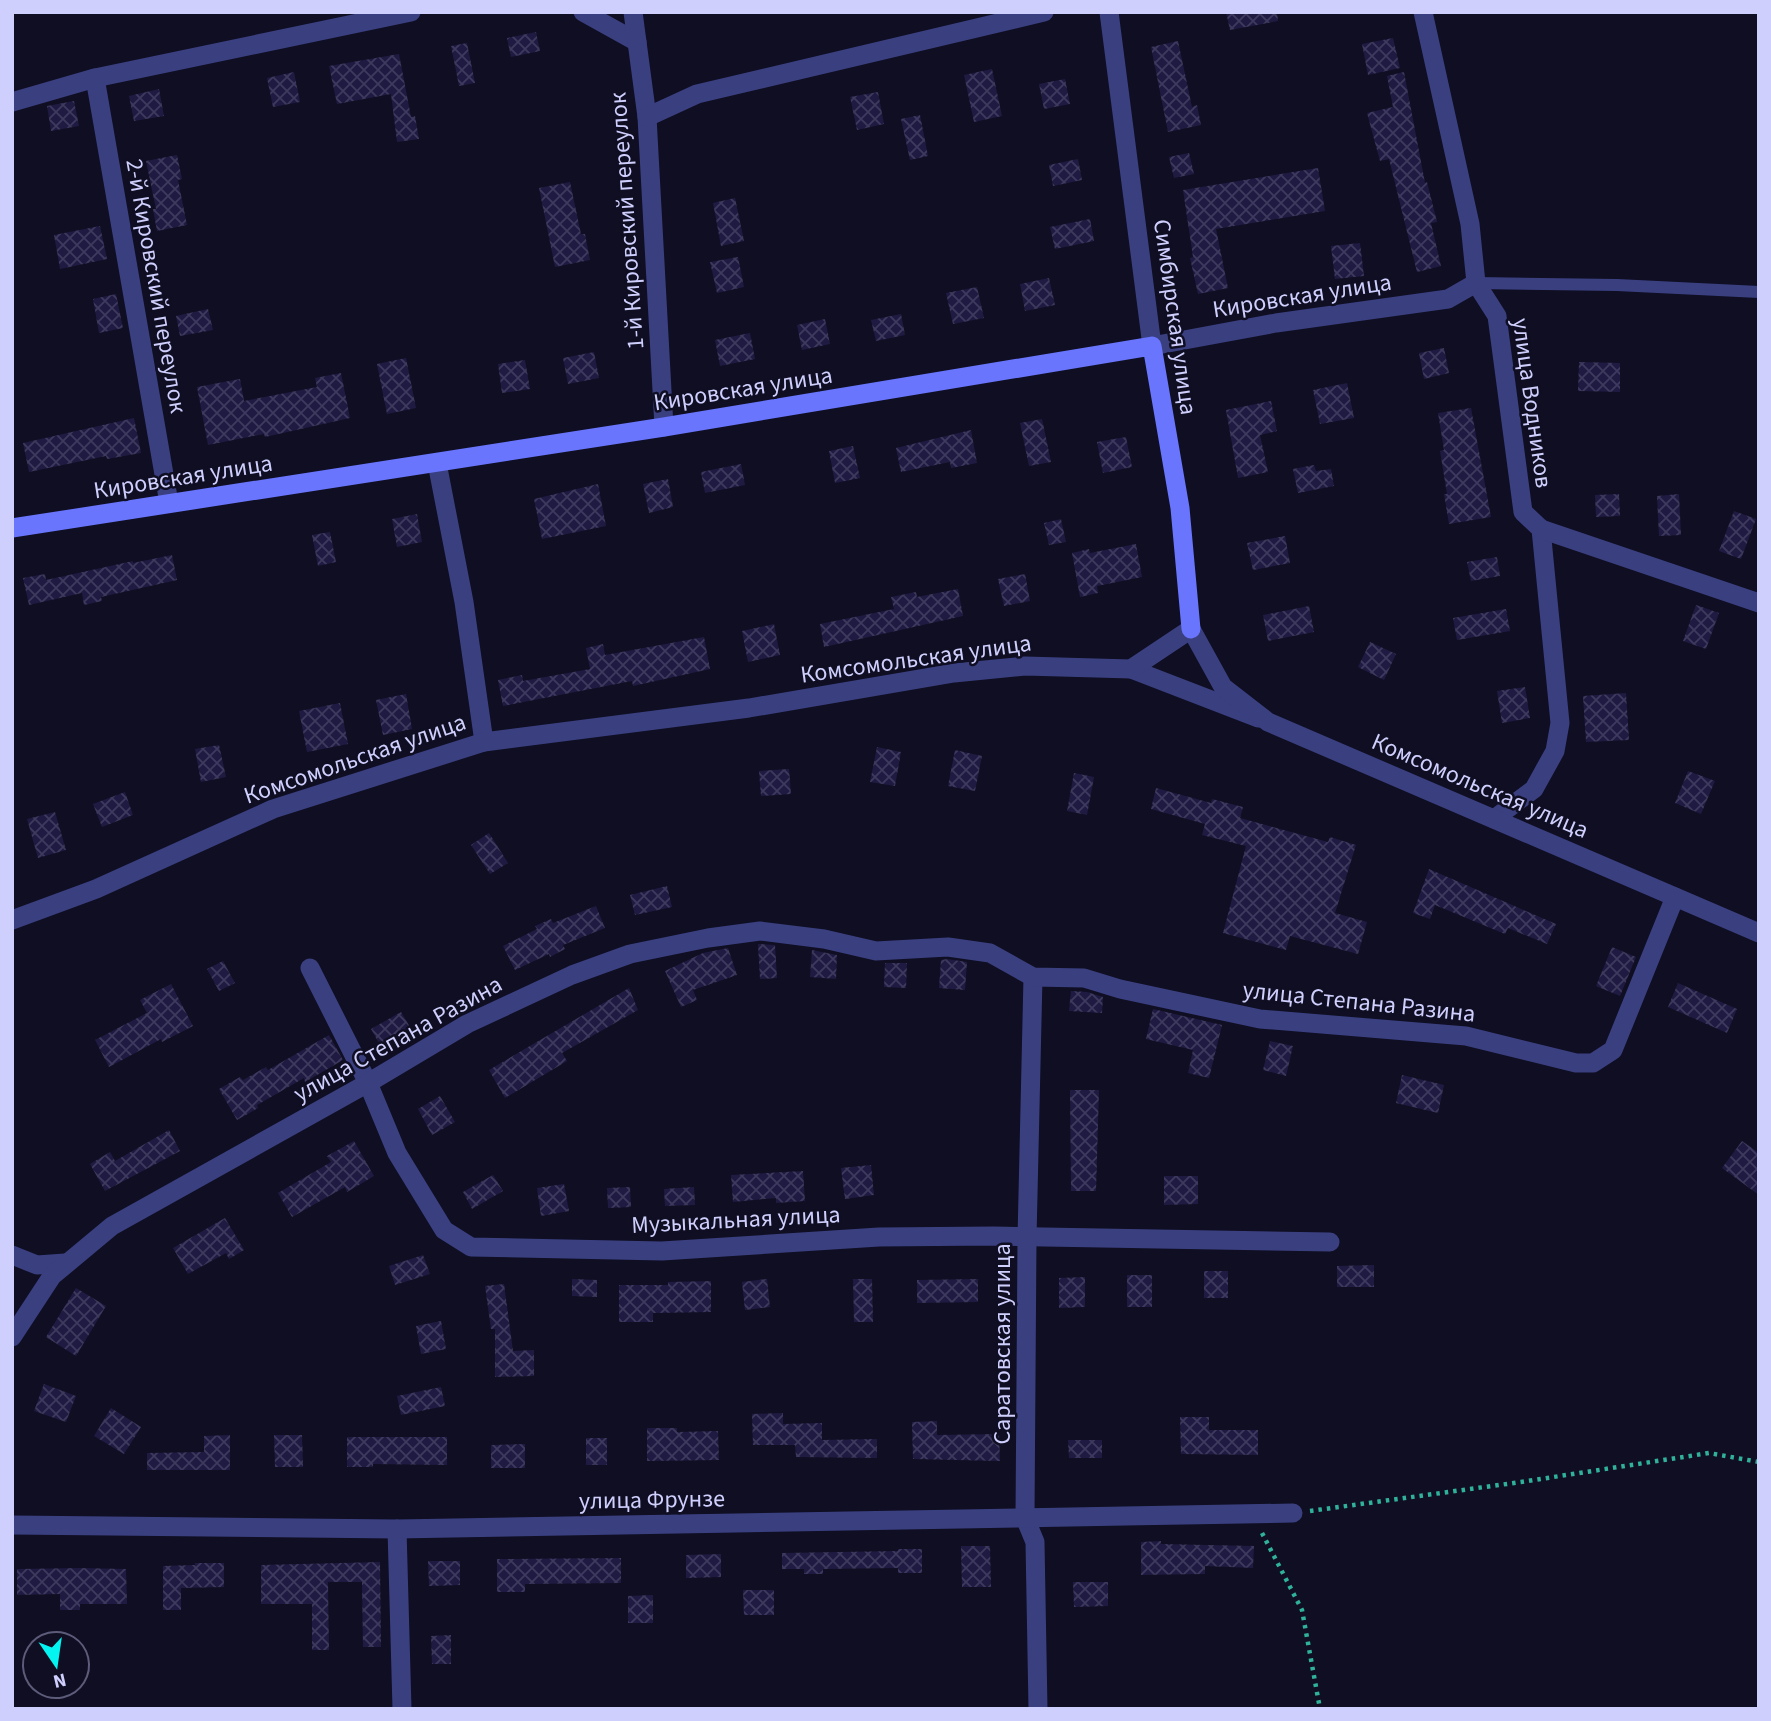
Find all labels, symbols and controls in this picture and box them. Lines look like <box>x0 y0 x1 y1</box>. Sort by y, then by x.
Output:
street label: 1-й Кировский переулок <box>601 91 653 351</box>
street label: 2-й Кировский переулок <box>116 156 196 416</box>
street label: Симбирская улица <box>1144 217 1206 417</box>
street label: Кировская улица <box>1210 265 1394 327</box>
street label: улица Водников <box>1503 316 1561 490</box>
street label: Кировская улица <box>651 358 835 420</box>
street label: Кировская улица <box>91 446 275 508</box>
street label: Комсомольская улица <box>798 625 1034 693</box>
street label: Комсомольская улица <box>239 705 471 813</box>
street label: Комсомольская улица <box>1366 724 1594 848</box>
street label: улица Степана Разина <box>287 967 509 1111</box>
street label: улица Степана Разина <box>1241 972 1477 1032</box>
street label: Музыкальная улица <box>631 1197 841 1243</box>
street label: Саратовская улица <box>985 1243 1020 1445</box>
street label: улица Фрунзе <box>579 1481 725 1519</box>
north arrow <box>21 1630 91 1700</box>
text: N <box>50 1666 69 1695</box>

